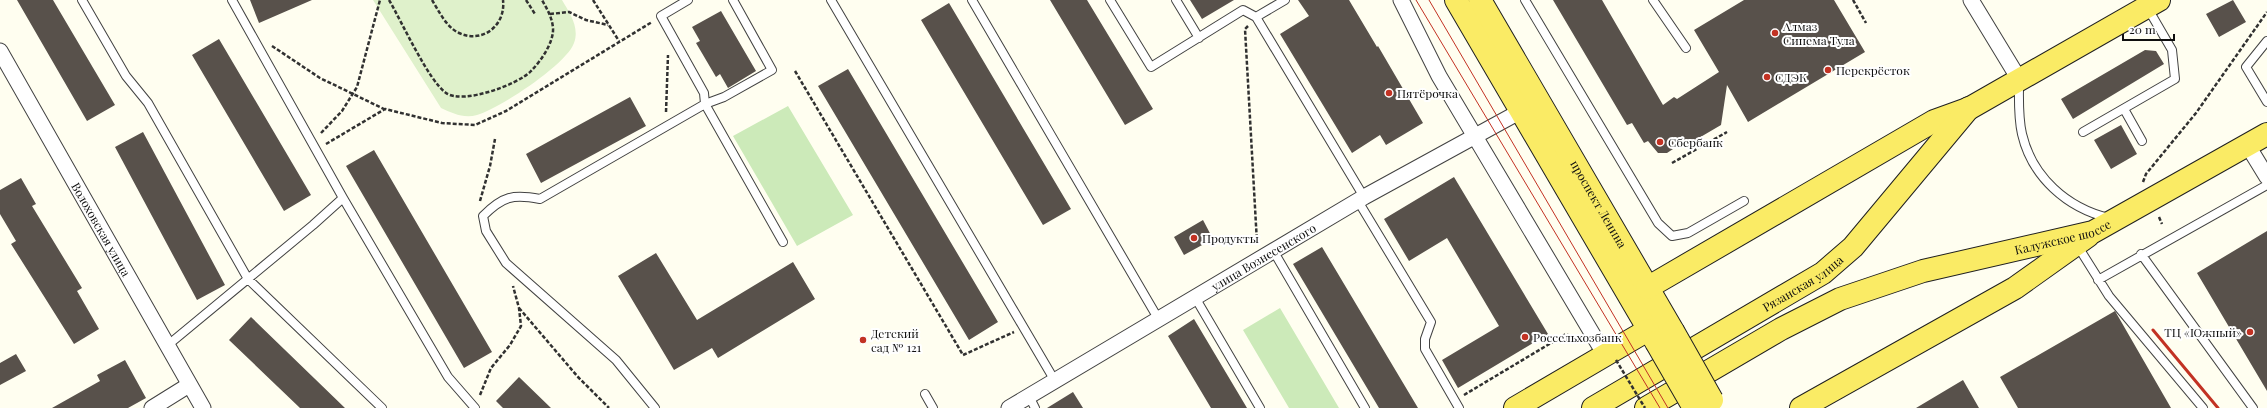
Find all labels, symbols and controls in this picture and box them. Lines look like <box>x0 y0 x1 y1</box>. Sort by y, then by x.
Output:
scale bar <box>2123 16 2174 42</box>
place label: Алмаз Синема Тула <box>1782 18 1855 48</box>
text: 20 m <box>2129 21 2156 37</box>
marker: Алмаз Синема Тула <box>1770 28 1780 38</box>
place label: Перекрёсток <box>1836 62 1910 78</box>
marker: Перекрёсток <box>1823 65 1833 75</box>
place label: СДЭК <box>1775 69 1807 85</box>
marker: СДЭК <box>1762 72 1772 82</box>
place label: Пятёрочка <box>1397 85 1458 101</box>
marker: Пятёрочка <box>1384 88 1394 98</box>
place label: Сбербанк <box>1668 134 1723 150</box>
marker: Сбербанк <box>1655 137 1665 147</box>
street label: проспект Ленина <box>1567 157 1631 251</box>
street label: Волоховская улица <box>68 179 134 279</box>
street label: Калужское шоссе <box>2013 216 2114 258</box>
street label: улица Вознесенского <box>1207 219 1319 295</box>
place label: Продукты <box>1202 230 1259 246</box>
marker: Продукты <box>1189 233 1199 243</box>
street label: Рязанская улица <box>1759 251 1846 315</box>
place label: ТЦ «Южный» <box>2164 324 2242 340</box>
place label: Детский сад № 121 <box>871 325 922 355</box>
marker: ТЦ «Южный» <box>2245 327 2255 337</box>
place label: Россельхозбанк <box>1533 329 1622 345</box>
marker: Россельхозбанк <box>1520 332 1530 342</box>
marker: Детский сад № 121 <box>858 335 868 345</box>

